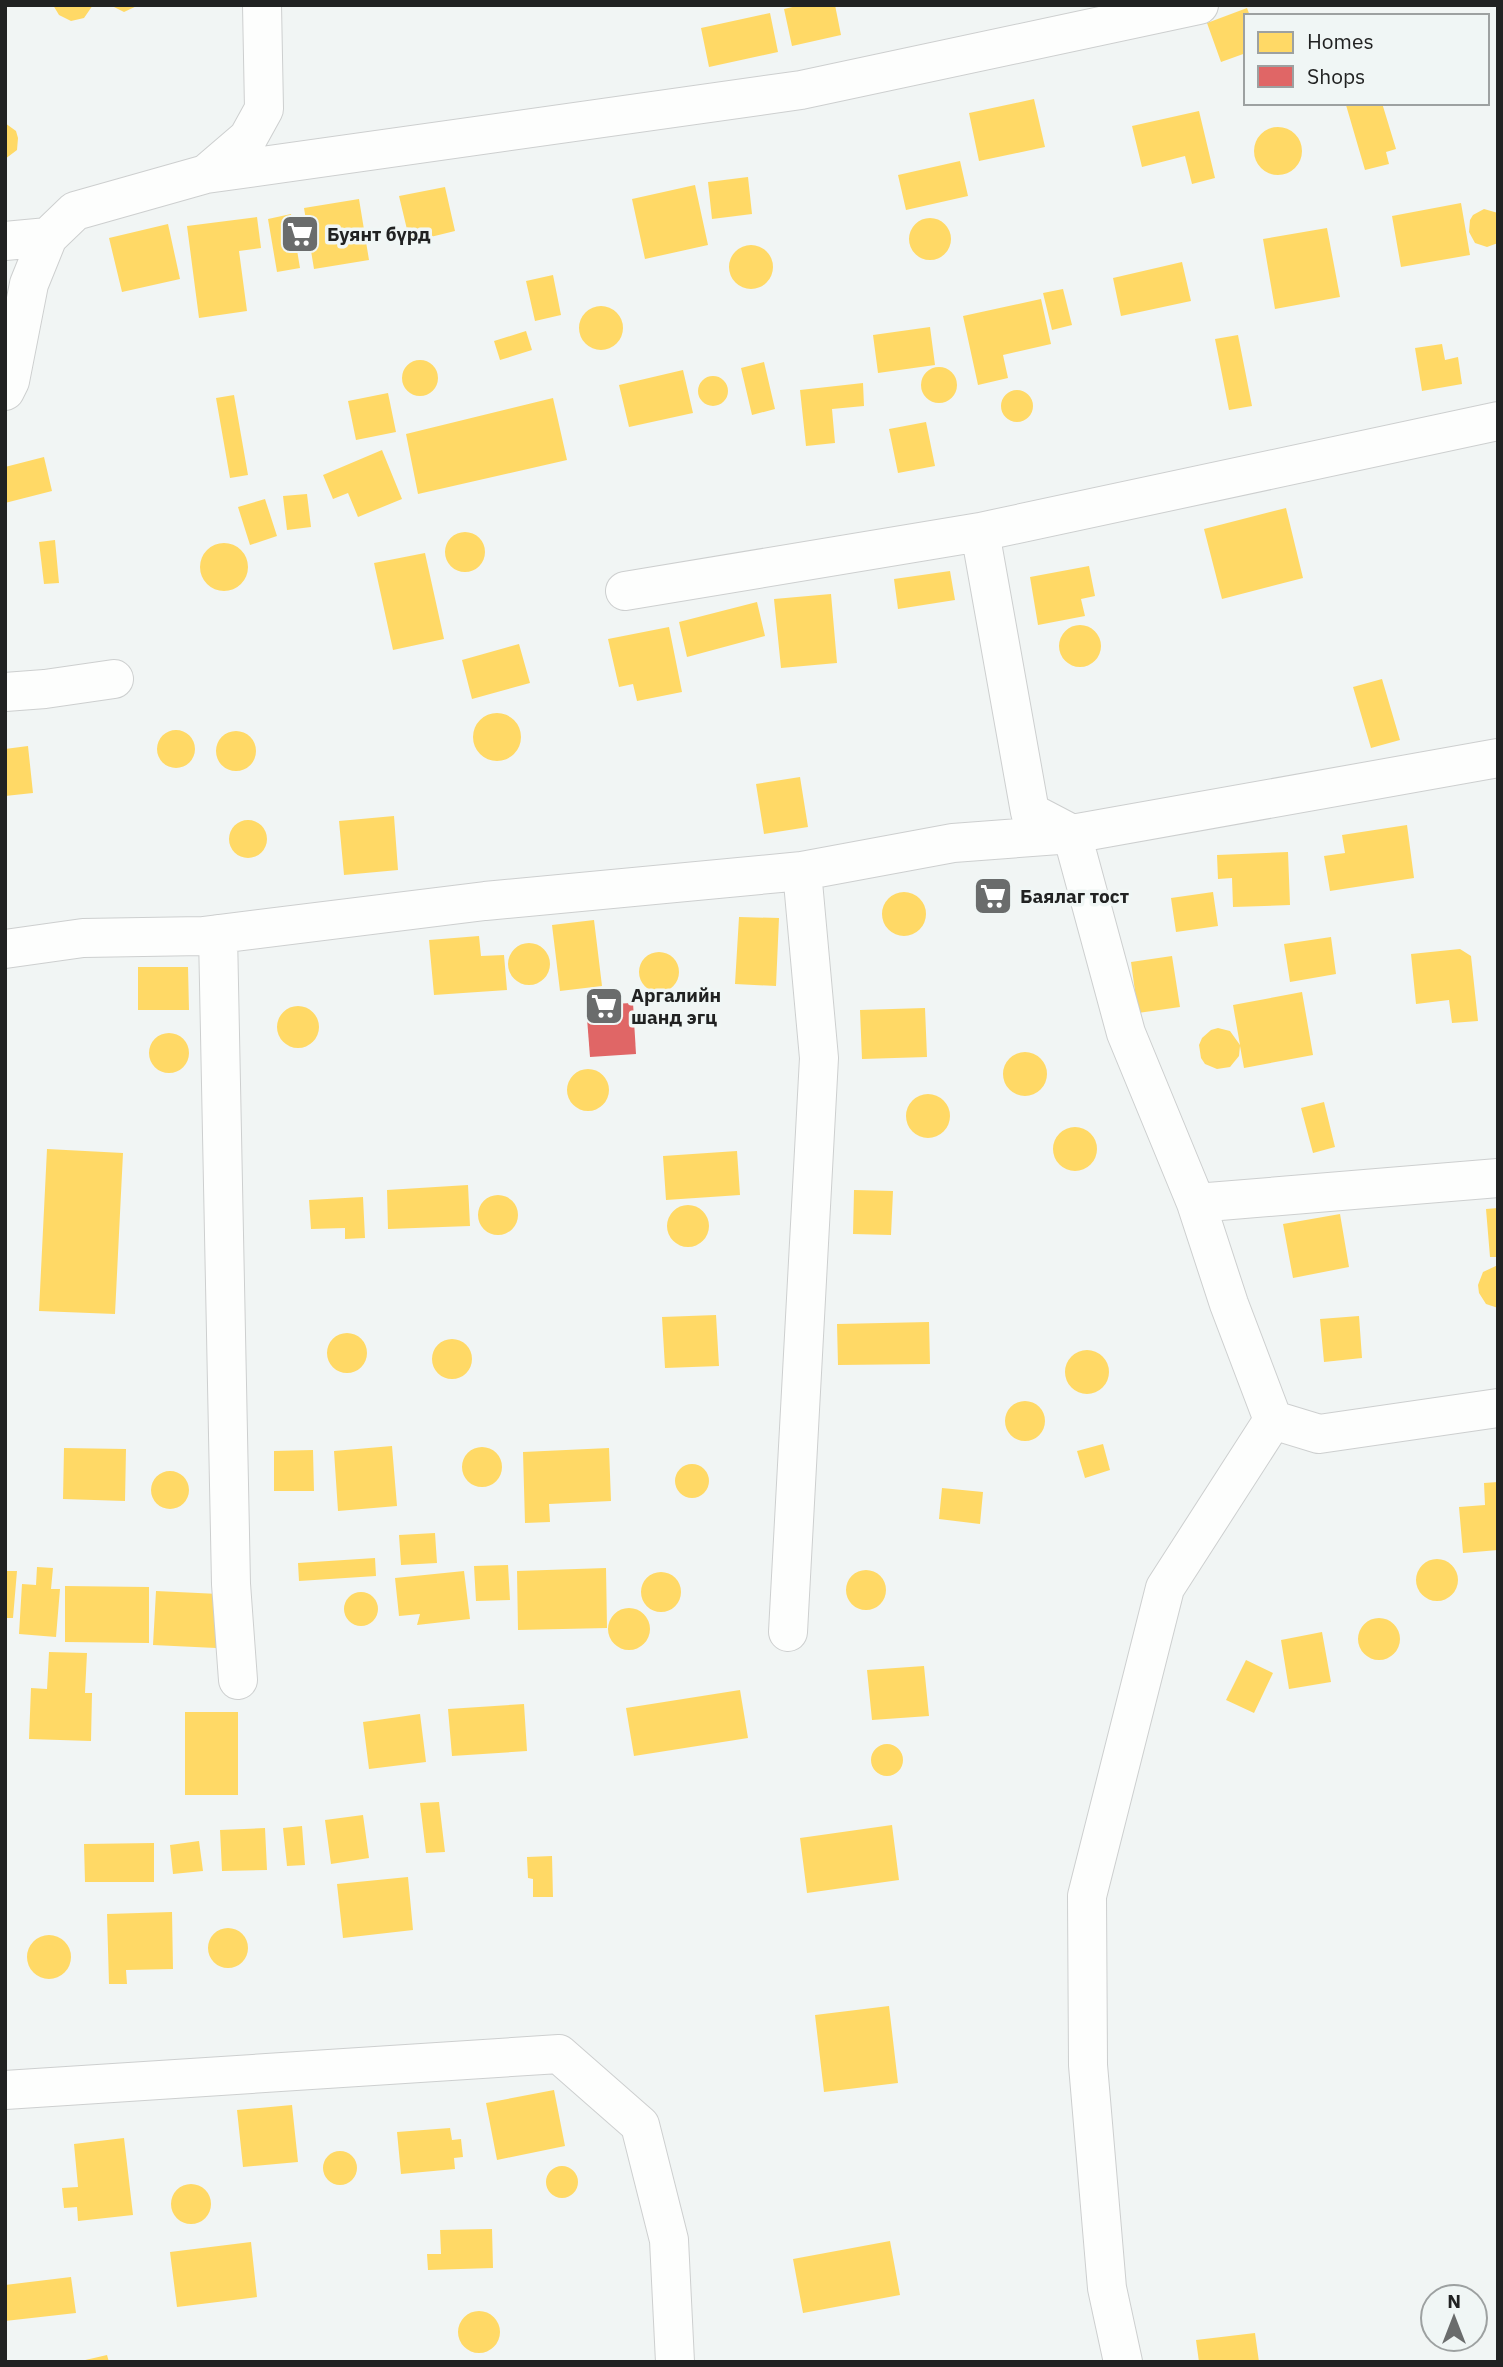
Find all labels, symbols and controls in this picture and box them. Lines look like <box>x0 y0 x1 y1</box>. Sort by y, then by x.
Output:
legend <box>1244 14 1489 105</box>
text: Homes <box>1307 27 1374 55</box>
text: Shops <box>1307 62 1365 90</box>
supermarket icon: Буянт бүрд <box>279 213 321 255</box>
place label: Буянт бүрд <box>327 222 431 246</box>
supermarket icon: Баялаг тост <box>972 875 1014 917</box>
place label: Баялаг тост <box>1020 884 1129 908</box>
place label: Аргалийн шанд эгц <box>631 983 721 1029</box>
supermarket icon: Аргалийн шанд эгц <box>583 985 625 1027</box>
north arrow <box>1419 2283 1489 2353</box>
text: N <box>1447 2289 1461 2313</box>

